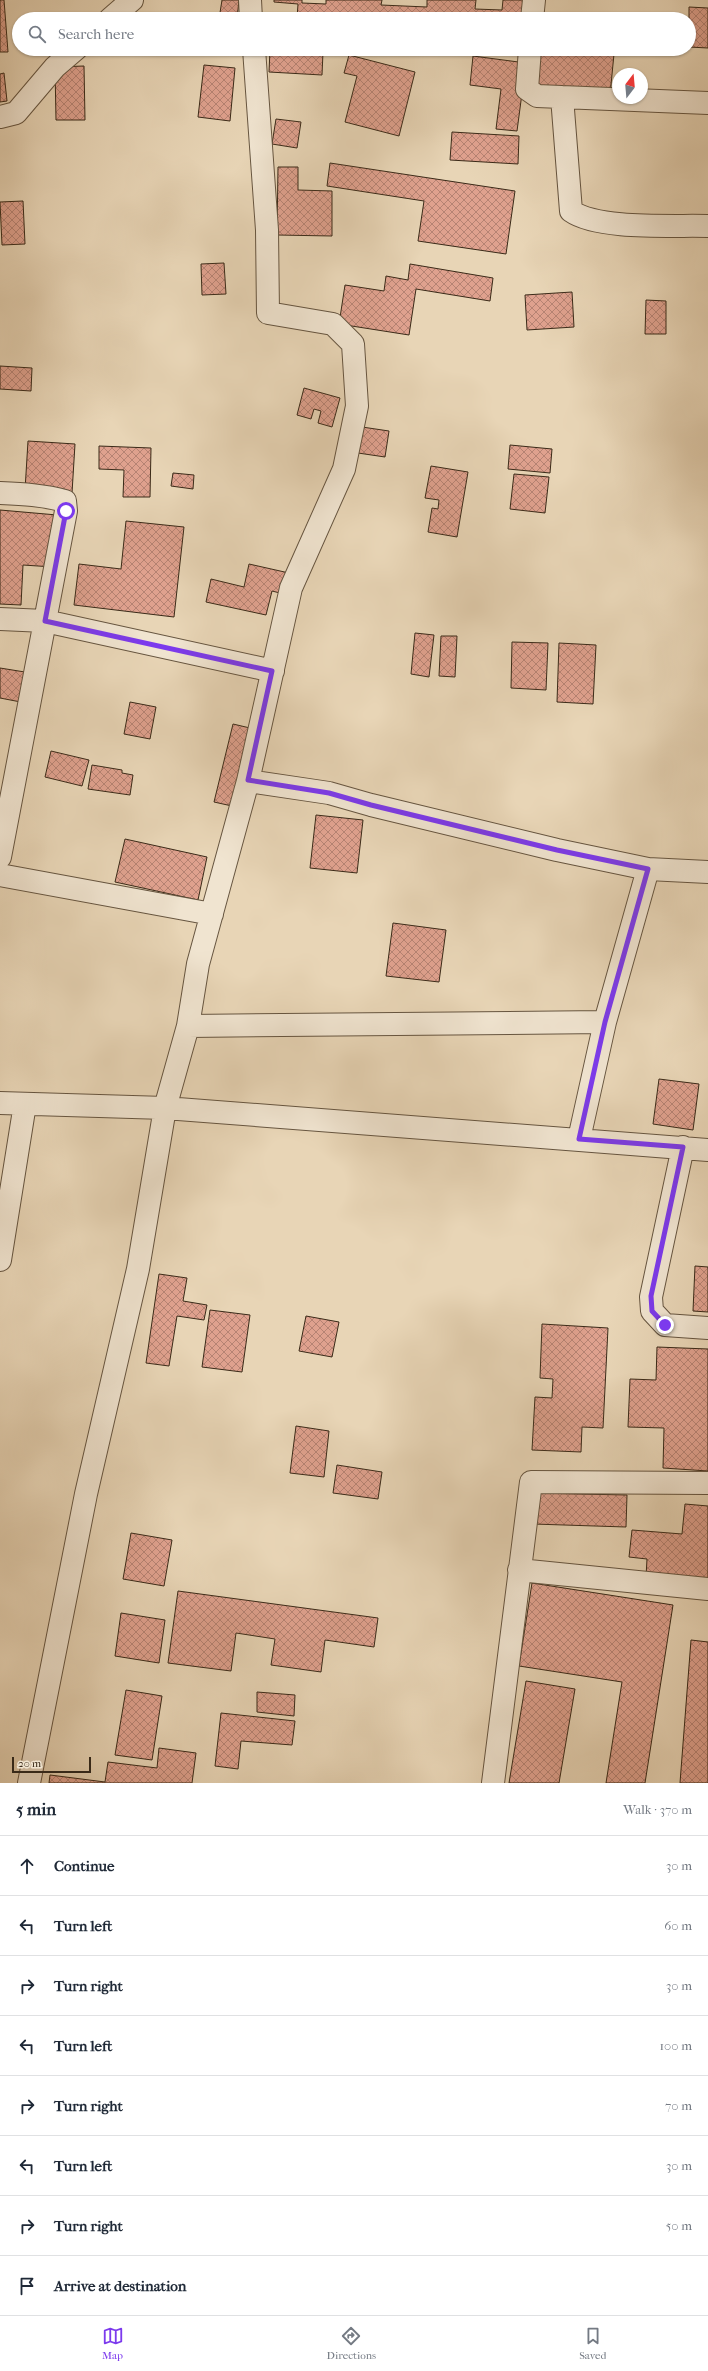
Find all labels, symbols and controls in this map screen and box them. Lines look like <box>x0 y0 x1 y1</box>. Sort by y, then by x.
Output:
search box <box>12 12 696 56</box>
icon: search <box>26 23 48 45</box>
text: Search here <box>58 25 134 43</box>
north arrow <box>612 68 648 104</box>
route start <box>57 502 75 520</box>
route end <box>656 1316 674 1334</box>
scale bar <box>12 1755 91 1774</box>
text: 20 m <box>18 1757 41 1770</box>
text: 5 min <box>16 1799 56 1819</box>
text: Walk · 370 m <box>623 1802 692 1817</box>
icon: ahead <box>16 1855 38 1877</box>
text: Continue <box>54 1857 114 1875</box>
text: 30 m <box>666 1858 692 1873</box>
icon: left <box>16 1915 38 1937</box>
text: Turn left <box>54 1917 112 1935</box>
text: 60 m <box>664 1918 692 1933</box>
icon: right <box>16 1975 38 1997</box>
text: Turn right <box>54 1977 123 1995</box>
text: 30 m <box>666 1978 692 1993</box>
icon: left <box>16 2035 38 2057</box>
text: Turn left <box>54 2037 112 2055</box>
text: 100 m <box>659 2038 692 2053</box>
icon: right <box>16 2095 38 2117</box>
text: Turn right <box>54 2097 123 2115</box>
text: 70 m <box>665 2098 692 2113</box>
icon: left <box>16 2155 38 2177</box>
text: Turn left <box>54 2157 112 2175</box>
text: 30 m <box>666 2158 692 2173</box>
icon: right <box>16 2215 38 2237</box>
text: Turn right <box>54 2217 123 2235</box>
text: 50 m <box>666 2218 692 2233</box>
icon: arrive <box>16 2275 38 2297</box>
text: Arrive at destination <box>54 2277 186 2295</box>
tab: Map <box>102 2325 124 2362</box>
tab: Directions <box>327 2325 376 2362</box>
tab: Saved <box>579 2325 606 2362</box>

